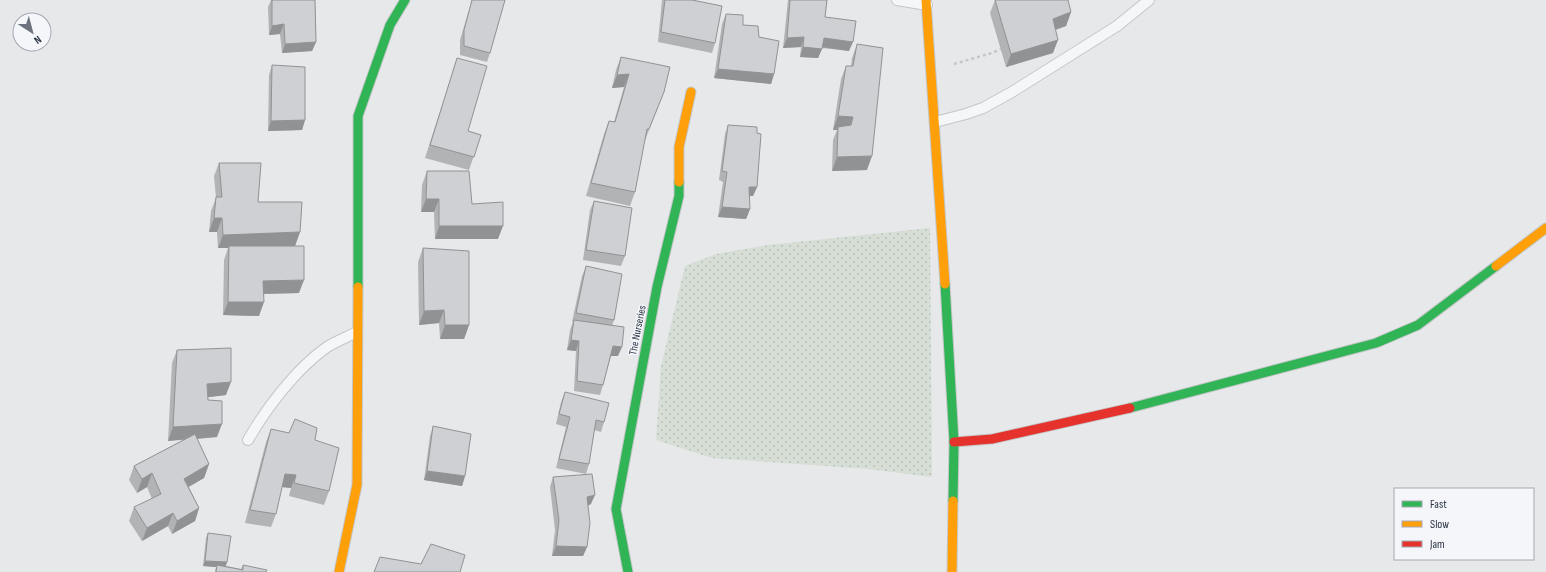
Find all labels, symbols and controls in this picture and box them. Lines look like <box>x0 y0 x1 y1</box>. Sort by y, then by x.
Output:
north arrow <box>12 12 52 52</box>
text: N <box>31 33 44 47</box>
street label: The Nurseries <box>626 304 649 356</box>
legend <box>1394 488 1534 560</box>
text: Fast <box>1430 497 1447 512</box>
text: Slow <box>1430 517 1449 532</box>
text: Jam <box>1429 537 1445 552</box>

